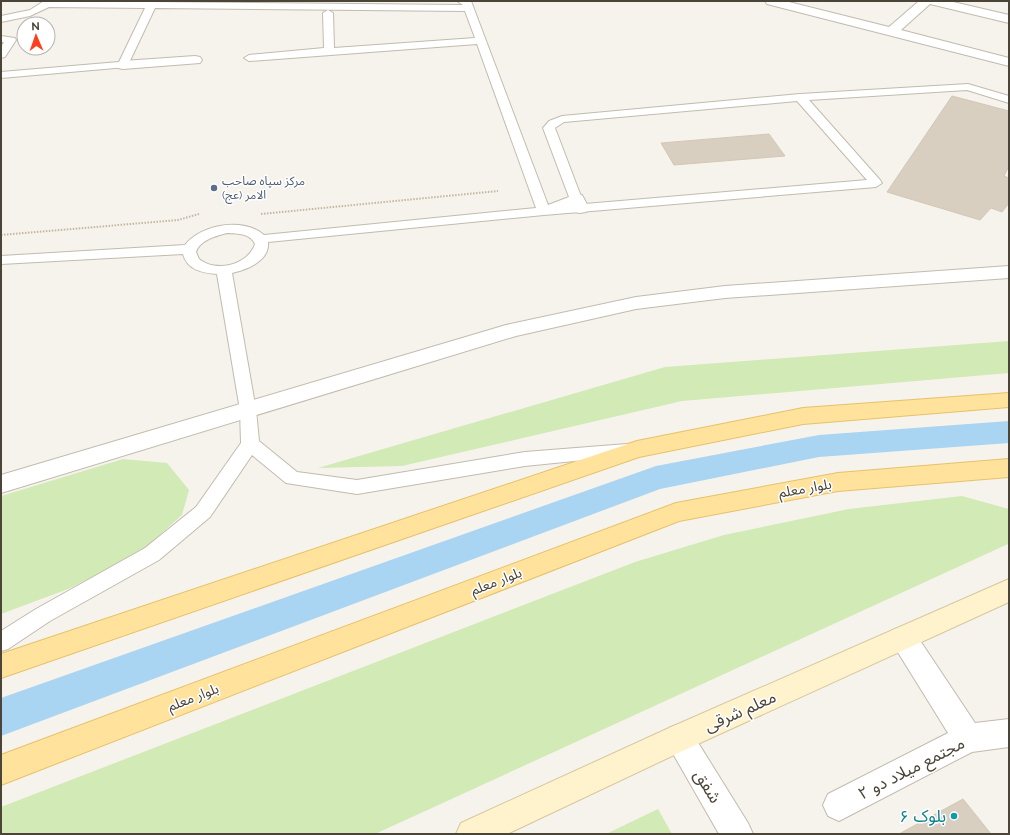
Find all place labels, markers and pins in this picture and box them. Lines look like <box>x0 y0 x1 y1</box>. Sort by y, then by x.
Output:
place label: مرکز سپاه صاحب الامر (عج) <box>222 174 305 204</box>
marker: مرکز سپاه صاحب الامر (عج) <box>209 183 219 193</box>
place label: بلوک ۶ <box>899 806 946 826</box>
marker: بلوک ۶ <box>949 811 959 821</box>

